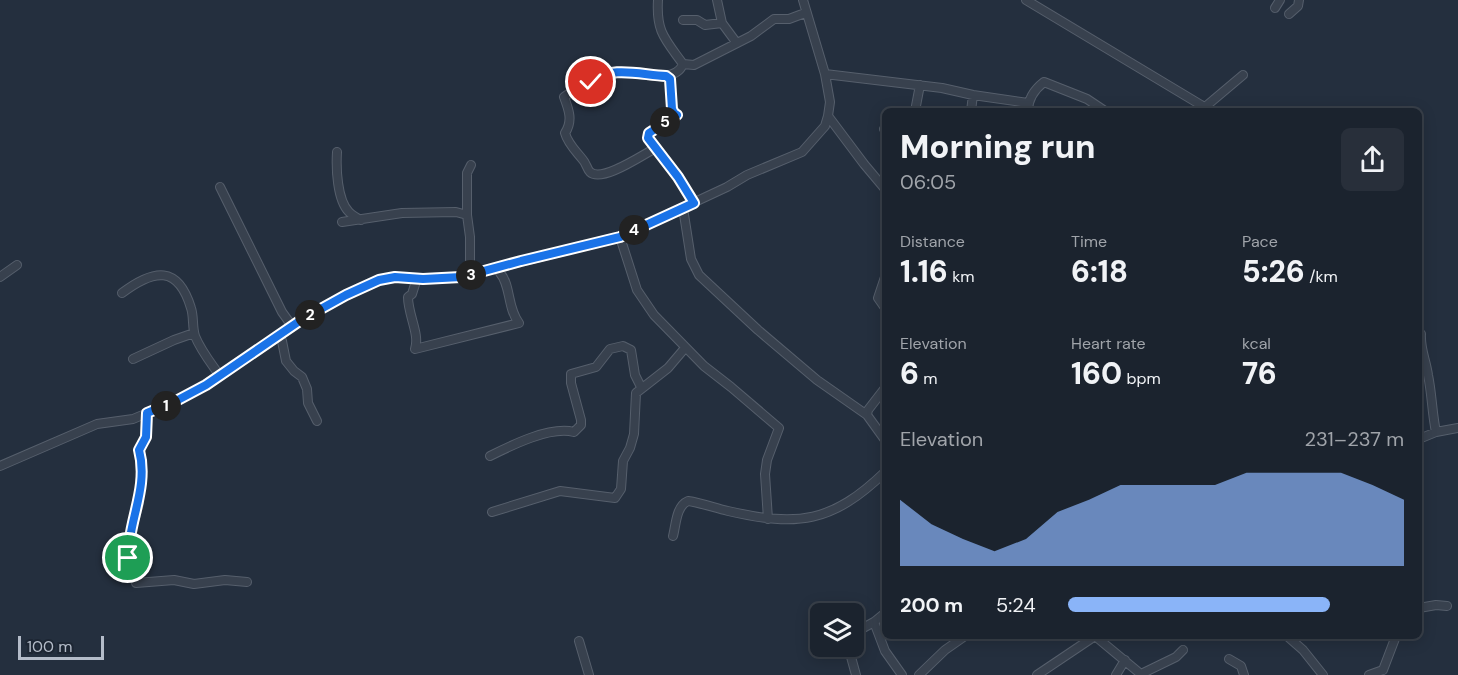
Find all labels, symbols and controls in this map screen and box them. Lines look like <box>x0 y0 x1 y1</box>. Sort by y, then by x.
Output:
pin <box>565 56 616 107</box>
icon: check <box>574 65 607 98</box>
pin: 5 <box>650 107 680 137</box>
text: 5 <box>660 111 670 132</box>
text: Morning run <box>900 125 1095 168</box>
button: share <box>1341 128 1404 191</box>
text: 06:05 <box>900 169 956 195</box>
pin: 4 <box>619 215 649 245</box>
text: 4 <box>629 219 639 240</box>
text: Distance <box>900 231 965 252</box>
text: Time <box>1071 231 1107 252</box>
text: Pace <box>1242 231 1278 252</box>
text: 1.16 <box>900 252 948 291</box>
text: 6:18 <box>1071 252 1128 291</box>
text: 5:26 <box>1242 252 1305 291</box>
pin: 3 <box>456 260 486 290</box>
text: 3 <box>466 264 476 285</box>
text: km <box>948 266 975 287</box>
text: /km <box>1305 266 1338 287</box>
pin: 2 <box>295 300 325 330</box>
text: 2 <box>305 304 315 325</box>
text: Elevation <box>900 333 967 354</box>
text: Heart rate <box>1071 333 1146 354</box>
text: kcal <box>1242 333 1271 354</box>
text: 6 <box>900 354 919 393</box>
text: 160 <box>1071 354 1122 393</box>
text: 76 <box>1242 354 1277 393</box>
text: m <box>919 368 938 389</box>
text: bpm <box>1122 368 1161 389</box>
pin: 1 <box>151 391 181 421</box>
text: 1 <box>163 395 169 416</box>
text: Elevation <box>900 426 983 452</box>
text: 231–237 m <box>1305 426 1404 452</box>
pin <box>102 532 153 583</box>
icon: arrive <box>111 541 144 574</box>
text: 200 m <box>900 592 963 618</box>
text: 5:24 <box>996 592 1036 618</box>
map controls <box>810 603 864 657</box>
button: layers <box>810 603 864 657</box>
scale bar <box>18 633 104 660</box>
text: 100 m <box>27 636 72 657</box>

